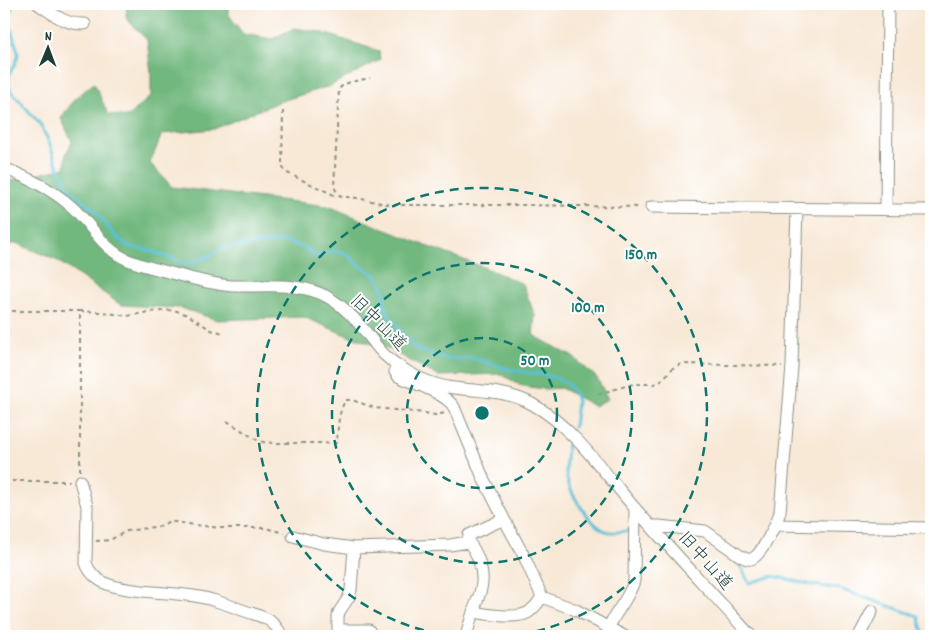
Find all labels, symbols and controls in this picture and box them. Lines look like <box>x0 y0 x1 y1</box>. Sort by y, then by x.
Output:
north arrow <box>22 22 72 72</box>
text: N <box>45 27 52 47</box>
text: 150 m <box>625 245 657 267</box>
street label: 旧中山道 <box>343 289 412 358</box>
text: 100 m <box>571 298 605 320</box>
text: 50 m <box>521 351 549 373</box>
centre of rings <box>473 404 491 422</box>
street label: 旧中山道 <box>671 527 738 597</box>

